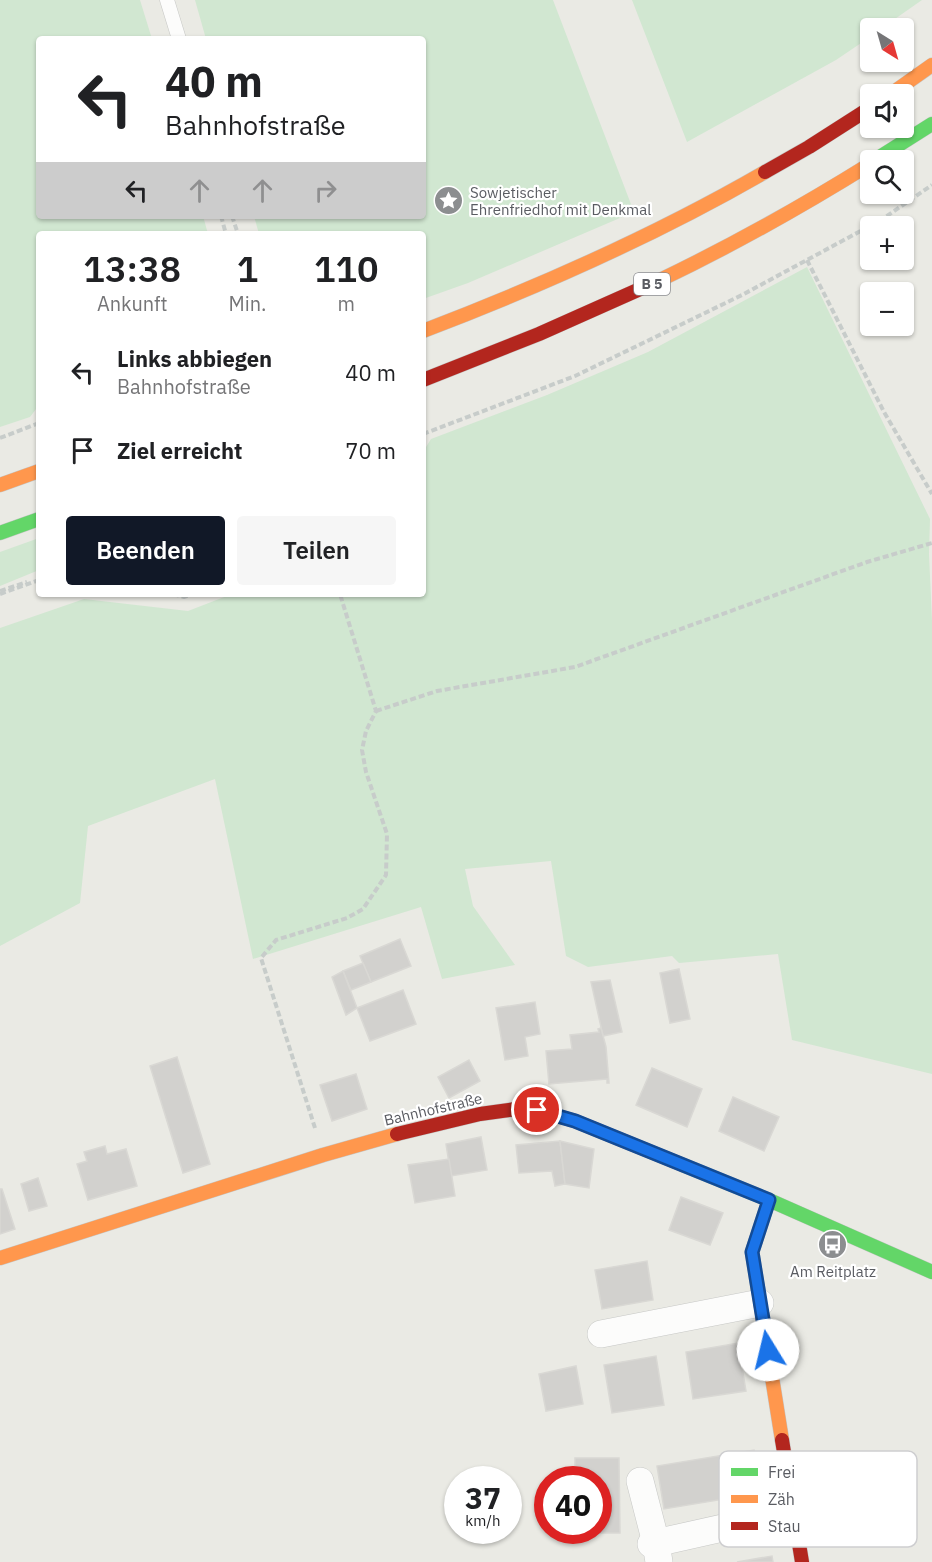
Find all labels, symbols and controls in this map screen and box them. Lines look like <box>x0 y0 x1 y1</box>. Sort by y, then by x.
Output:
north arrow <box>860 18 914 72</box>
map controls <box>860 18 914 336</box>
text: 40 m <box>165 54 263 109</box>
icon: left <box>66 60 144 138</box>
button: sound <box>860 84 914 138</box>
text: Bahnhofstraße <box>165 107 346 142</box>
button: search <box>860 150 914 204</box>
icon: left <box>120 174 153 207</box>
icon: ahead <box>183 174 216 207</box>
icon: ahead <box>246 174 279 207</box>
icon: right <box>309 174 342 207</box>
place label: Sowjetischer Ehrenfriedhof mit Denkmal <box>470 183 651 219</box>
place icon: Sowjetischer Ehrenfriedhof mit Denkmal <box>433 185 465 217</box>
button: + <box>860 216 914 270</box>
text: 13:38 <box>83 245 181 292</box>
text: 1 <box>237 245 258 292</box>
text: 110 <box>314 245 379 292</box>
road number: B 5 <box>634 273 670 295</box>
button: − <box>860 282 914 336</box>
text: Ankunft <box>97 290 168 317</box>
text: Min. <box>229 290 267 317</box>
text: m <box>338 290 355 317</box>
text: Links abbiegen <box>117 344 272 373</box>
icon: left <box>66 356 99 389</box>
text: 40 m <box>345 358 396 387</box>
text: Bahnhofstraße <box>117 373 251 400</box>
icon: arrive <box>66 434 99 467</box>
text: Ziel erreicht <box>117 436 242 465</box>
text: 70 m <box>345 436 396 465</box>
button: Beenden <box>66 516 225 585</box>
button: Teilen <box>237 516 396 585</box>
pin <box>511 1084 562 1135</box>
street label: Bahnhofstraße <box>382 1088 484 1130</box>
icon: arrive <box>520 1093 553 1126</box>
bus stop icon: Am Reitplatz <box>817 1228 849 1260</box>
place label: Am Reitplatz <box>790 1262 876 1281</box>
position arrow <box>736 1318 800 1382</box>
legend <box>719 1451 917 1547</box>
text: Frei <box>768 1462 795 1482</box>
speed limit sign: 40 <box>534 1466 612 1544</box>
text: 37 <box>465 1478 501 1517</box>
text: Zäh <box>768 1489 795 1509</box>
text: km/h <box>465 1511 501 1530</box>
text: Stau <box>768 1516 801 1536</box>

